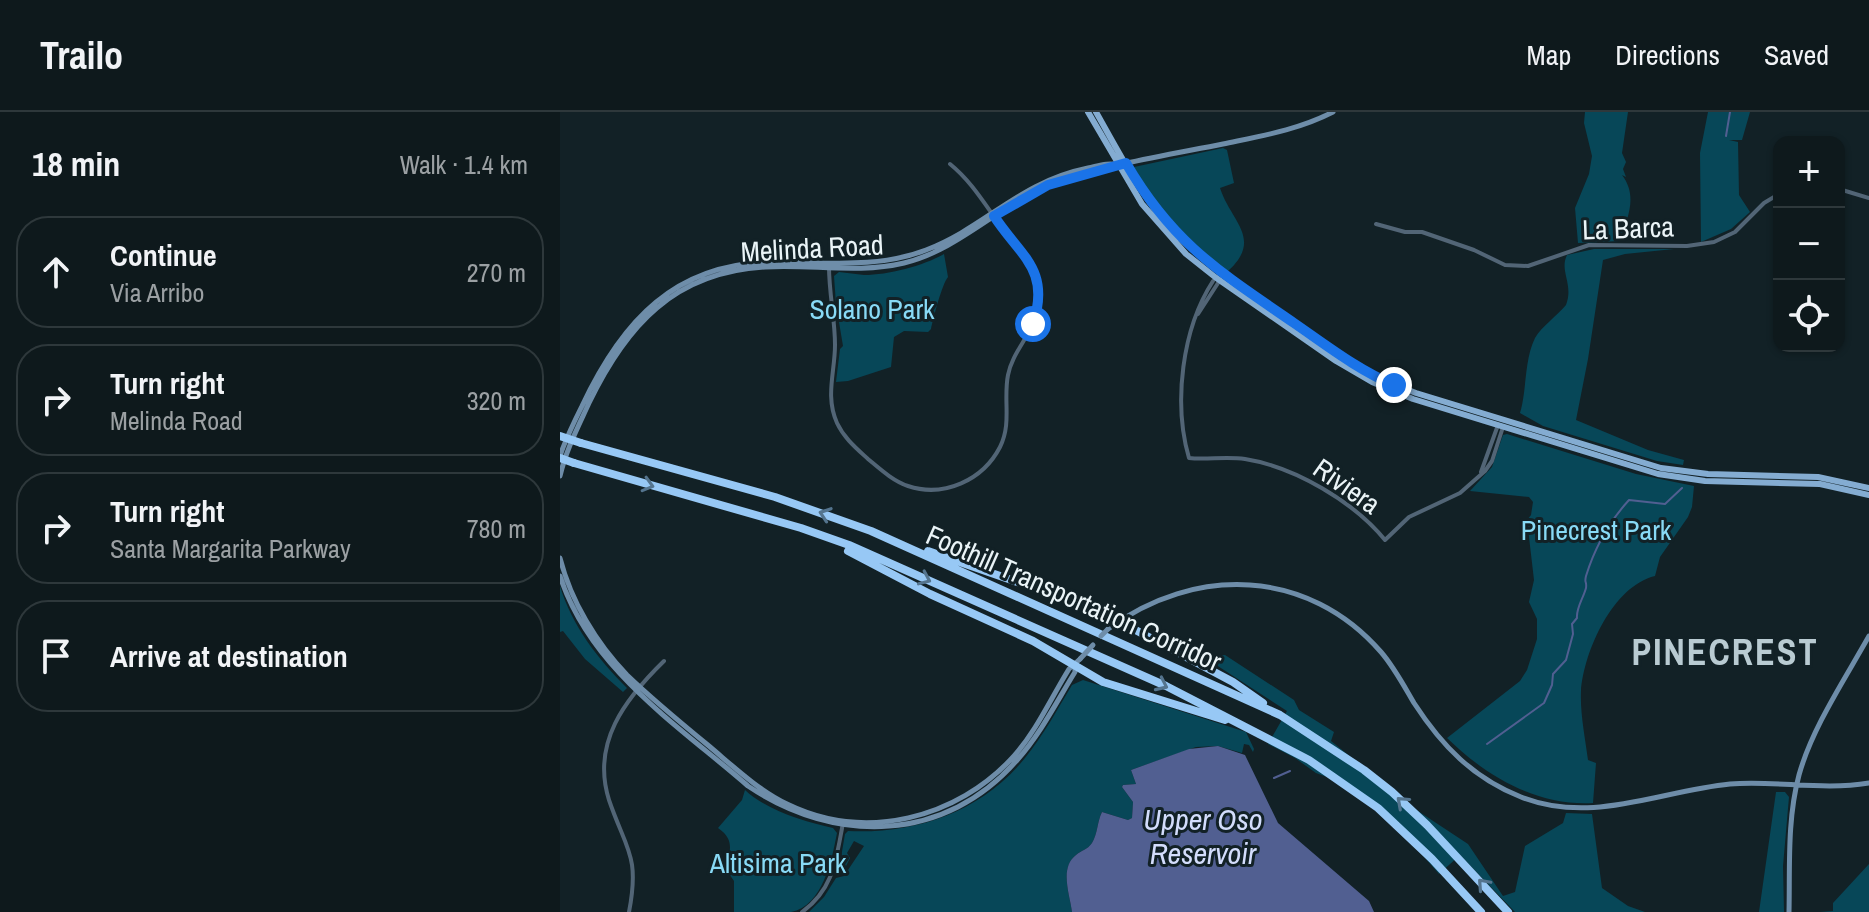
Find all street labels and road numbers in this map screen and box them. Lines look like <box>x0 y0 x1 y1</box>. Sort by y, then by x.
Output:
street label: La Barca <box>1581 207 1675 249</box>
street label: Melinda Road <box>740 225 884 271</box>
street label: Riviera <box>1306 449 1388 523</box>
street label: Foothill Transportation Corridor <box>920 516 1228 680</box>

